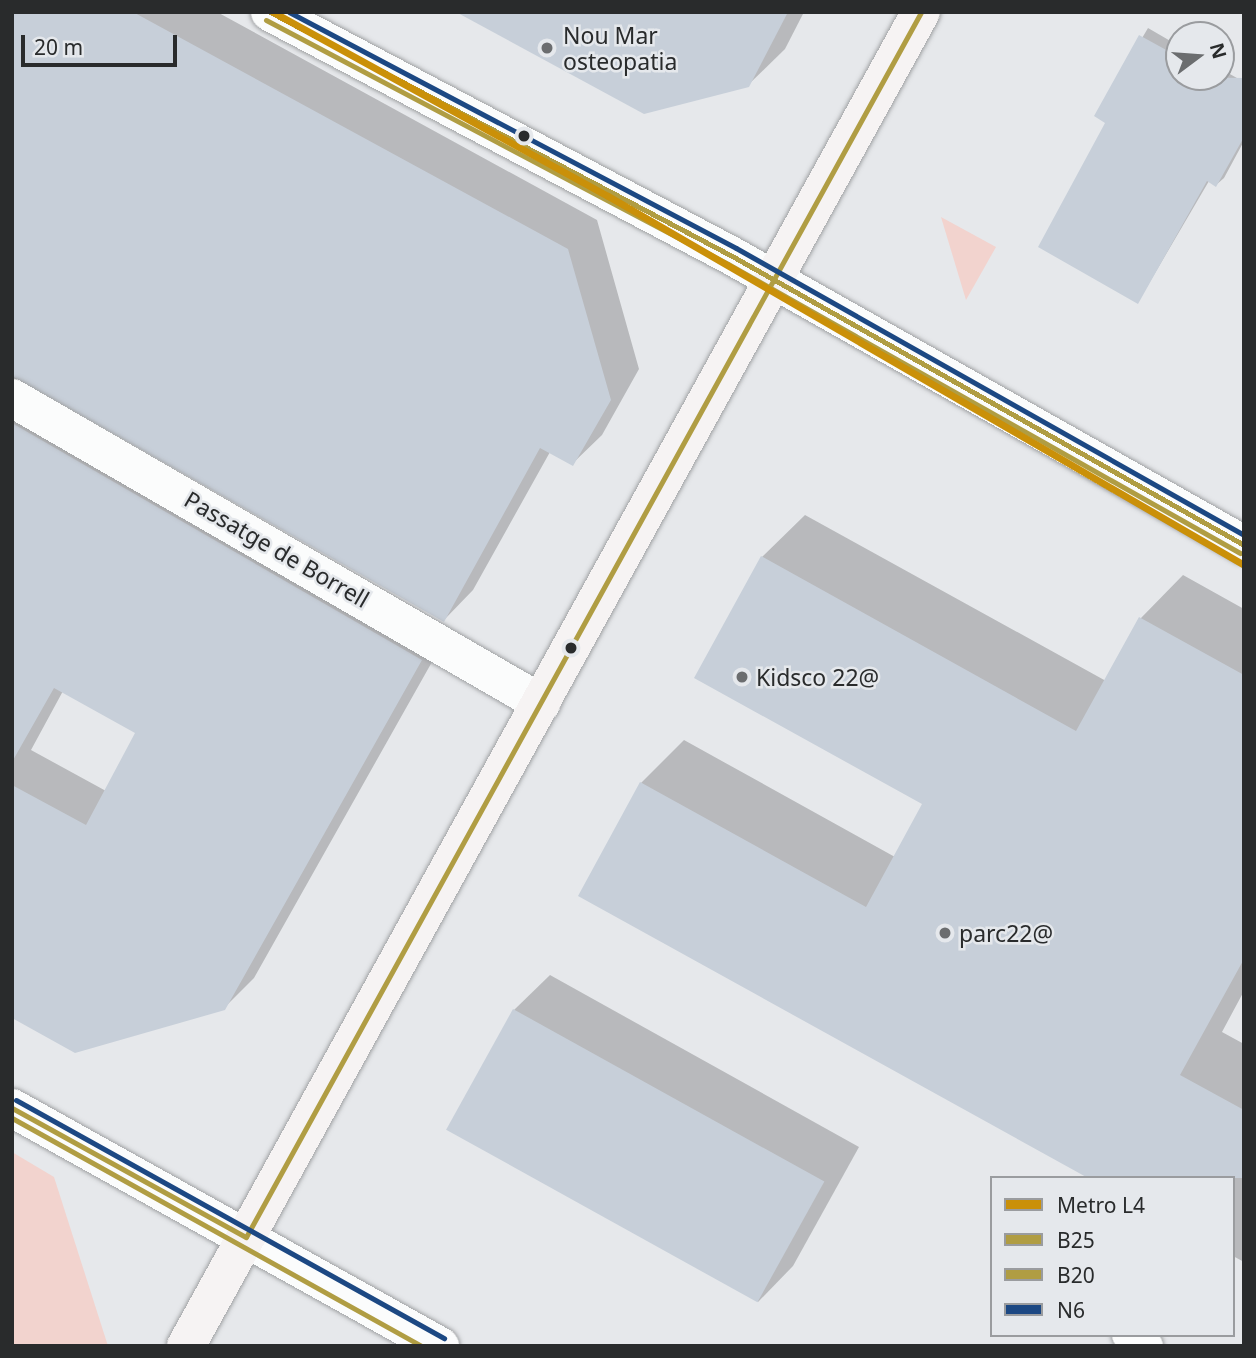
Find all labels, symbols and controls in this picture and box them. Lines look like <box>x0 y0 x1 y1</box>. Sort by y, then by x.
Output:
scale bar <box>24 21 180 65</box>
place label: Nou Mar osteopatia <box>563 21 677 75</box>
north arrow <box>1165 21 1235 91</box>
text: 20 m <box>34 33 83 61</box>
marker: Nou Mar osteopatia <box>537 38 557 58</box>
text: N <box>1204 40 1233 62</box>
unlabelled marker <box>517 129 531 143</box>
street label: Passatge de Borrell <box>180 485 374 613</box>
unlabelled marker <box>564 641 578 655</box>
place label: Kidsco 22@ <box>756 663 879 691</box>
marker: Kidsco 22@ <box>734 669 750 685</box>
place label: parc22@ <box>959 919 1053 947</box>
marker: parc22@ <box>937 925 953 941</box>
legend <box>990 1176 1235 1337</box>
text: Metro L4 <box>1057 1191 1145 1219</box>
text: B25 <box>1057 1226 1095 1254</box>
text: B20 <box>1057 1261 1095 1289</box>
text: N6 <box>1057 1296 1085 1324</box>

